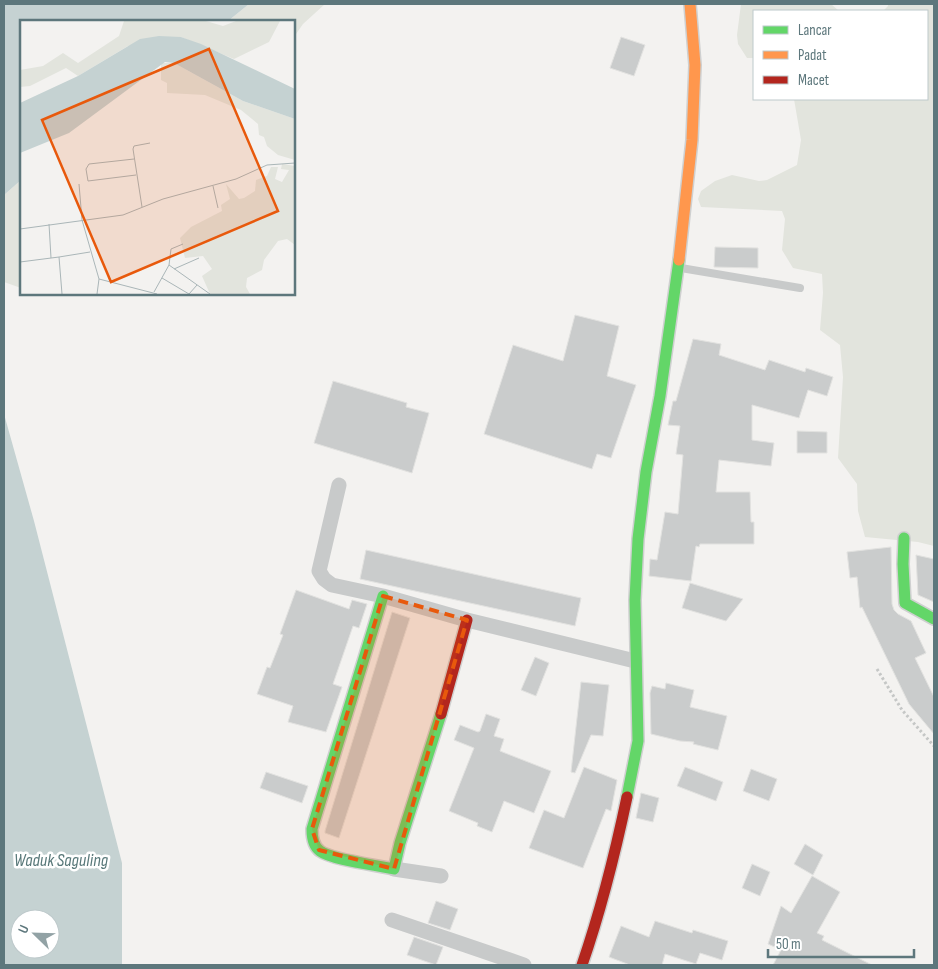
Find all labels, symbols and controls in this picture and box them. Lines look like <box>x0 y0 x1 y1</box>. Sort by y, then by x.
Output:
legend <box>753 10 928 100</box>
inset map <box>20 20 295 295</box>
text: Lancar <box>798 21 832 40</box>
text: Padat <box>798 46 827 65</box>
text: Macet <box>798 71 830 90</box>
water label: Waduk Saguling <box>14 850 109 871</box>
north arrow <box>10 909 60 959</box>
text: U <box>14 922 33 936</box>
scale bar <box>768 926 914 958</box>
text: 50 m <box>776 935 801 954</box>

